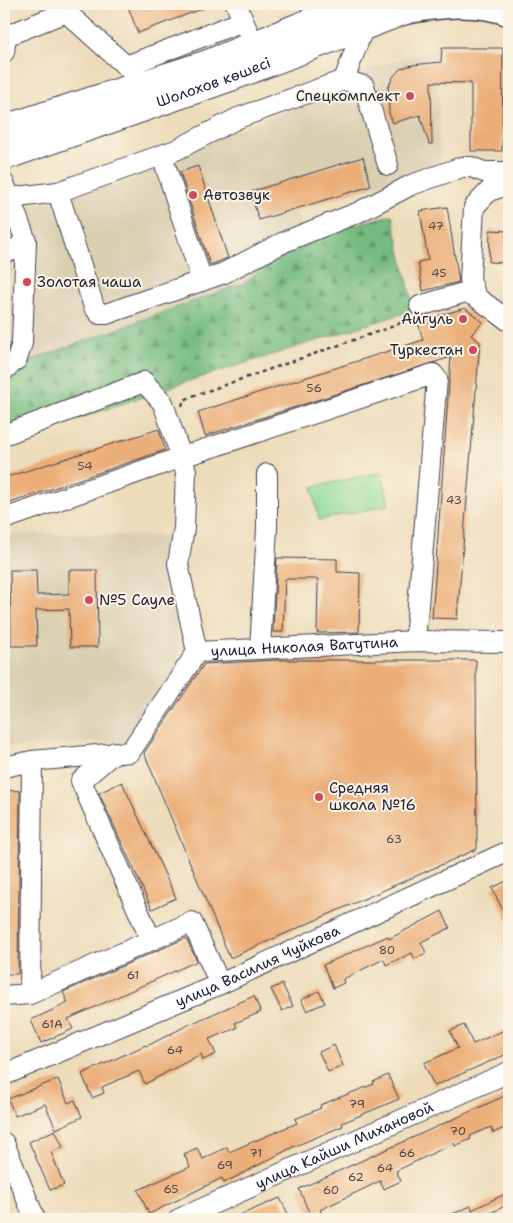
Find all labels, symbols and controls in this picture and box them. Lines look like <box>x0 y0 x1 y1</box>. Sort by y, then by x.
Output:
street label: Шолохов көшесі <box>154 53 273 112</box>
place label: Спецкомплект <box>296 86 400 106</box>
marker: Спецкомплект <box>404 90 416 102</box>
place label: Автозвук <box>203 185 270 205</box>
marker: Автозвук <box>187 189 199 201</box>
house number: 47 <box>428 218 444 234</box>
house number: 45 <box>431 265 447 281</box>
place label: Золотая чаша <box>37 272 142 292</box>
marker: Золотая чаша <box>21 276 33 288</box>
place label: Айгуль <box>401 309 453 329</box>
marker: Айгуль <box>457 313 469 325</box>
place label: Туркестан <box>390 340 463 360</box>
marker: Туркестан <box>467 344 479 356</box>
house number: 56 <box>306 380 322 396</box>
house number: 54 <box>77 458 93 474</box>
house number: 43 <box>446 492 462 508</box>
place label: №5 Сауле <box>99 590 175 610</box>
marker: №5 Сауле <box>83 594 95 606</box>
street label: улица Николая Ватутина <box>210 632 399 661</box>
place label: Средняя школа №16 <box>329 778 416 815</box>
marker: Средняя школа №16 <box>313 791 325 803</box>
house number: 63 <box>386 831 402 847</box>
street label: улица Василия Чуйкова <box>172 920 344 1012</box>
house number: 80 <box>379 942 395 958</box>
house number: 61 <box>127 967 139 983</box>
house number: 61А <box>41 1016 63 1032</box>
house number: 64 <box>167 1042 183 1058</box>
house number: 79 <box>349 1096 365 1112</box>
street label: улица Кайши Михановой <box>252 1097 437 1194</box>
house number: 70 <box>450 1123 466 1139</box>
house number: 71 <box>250 1145 262 1161</box>
house number: 66 <box>399 1145 415 1161</box>
house number: 69 <box>217 1157 233 1173</box>
house number: 64 <box>377 1160 393 1176</box>
house number: 62 <box>348 1169 364 1185</box>
house number: 65 <box>163 1181 179 1197</box>
house number: 60 <box>323 1182 339 1198</box>

